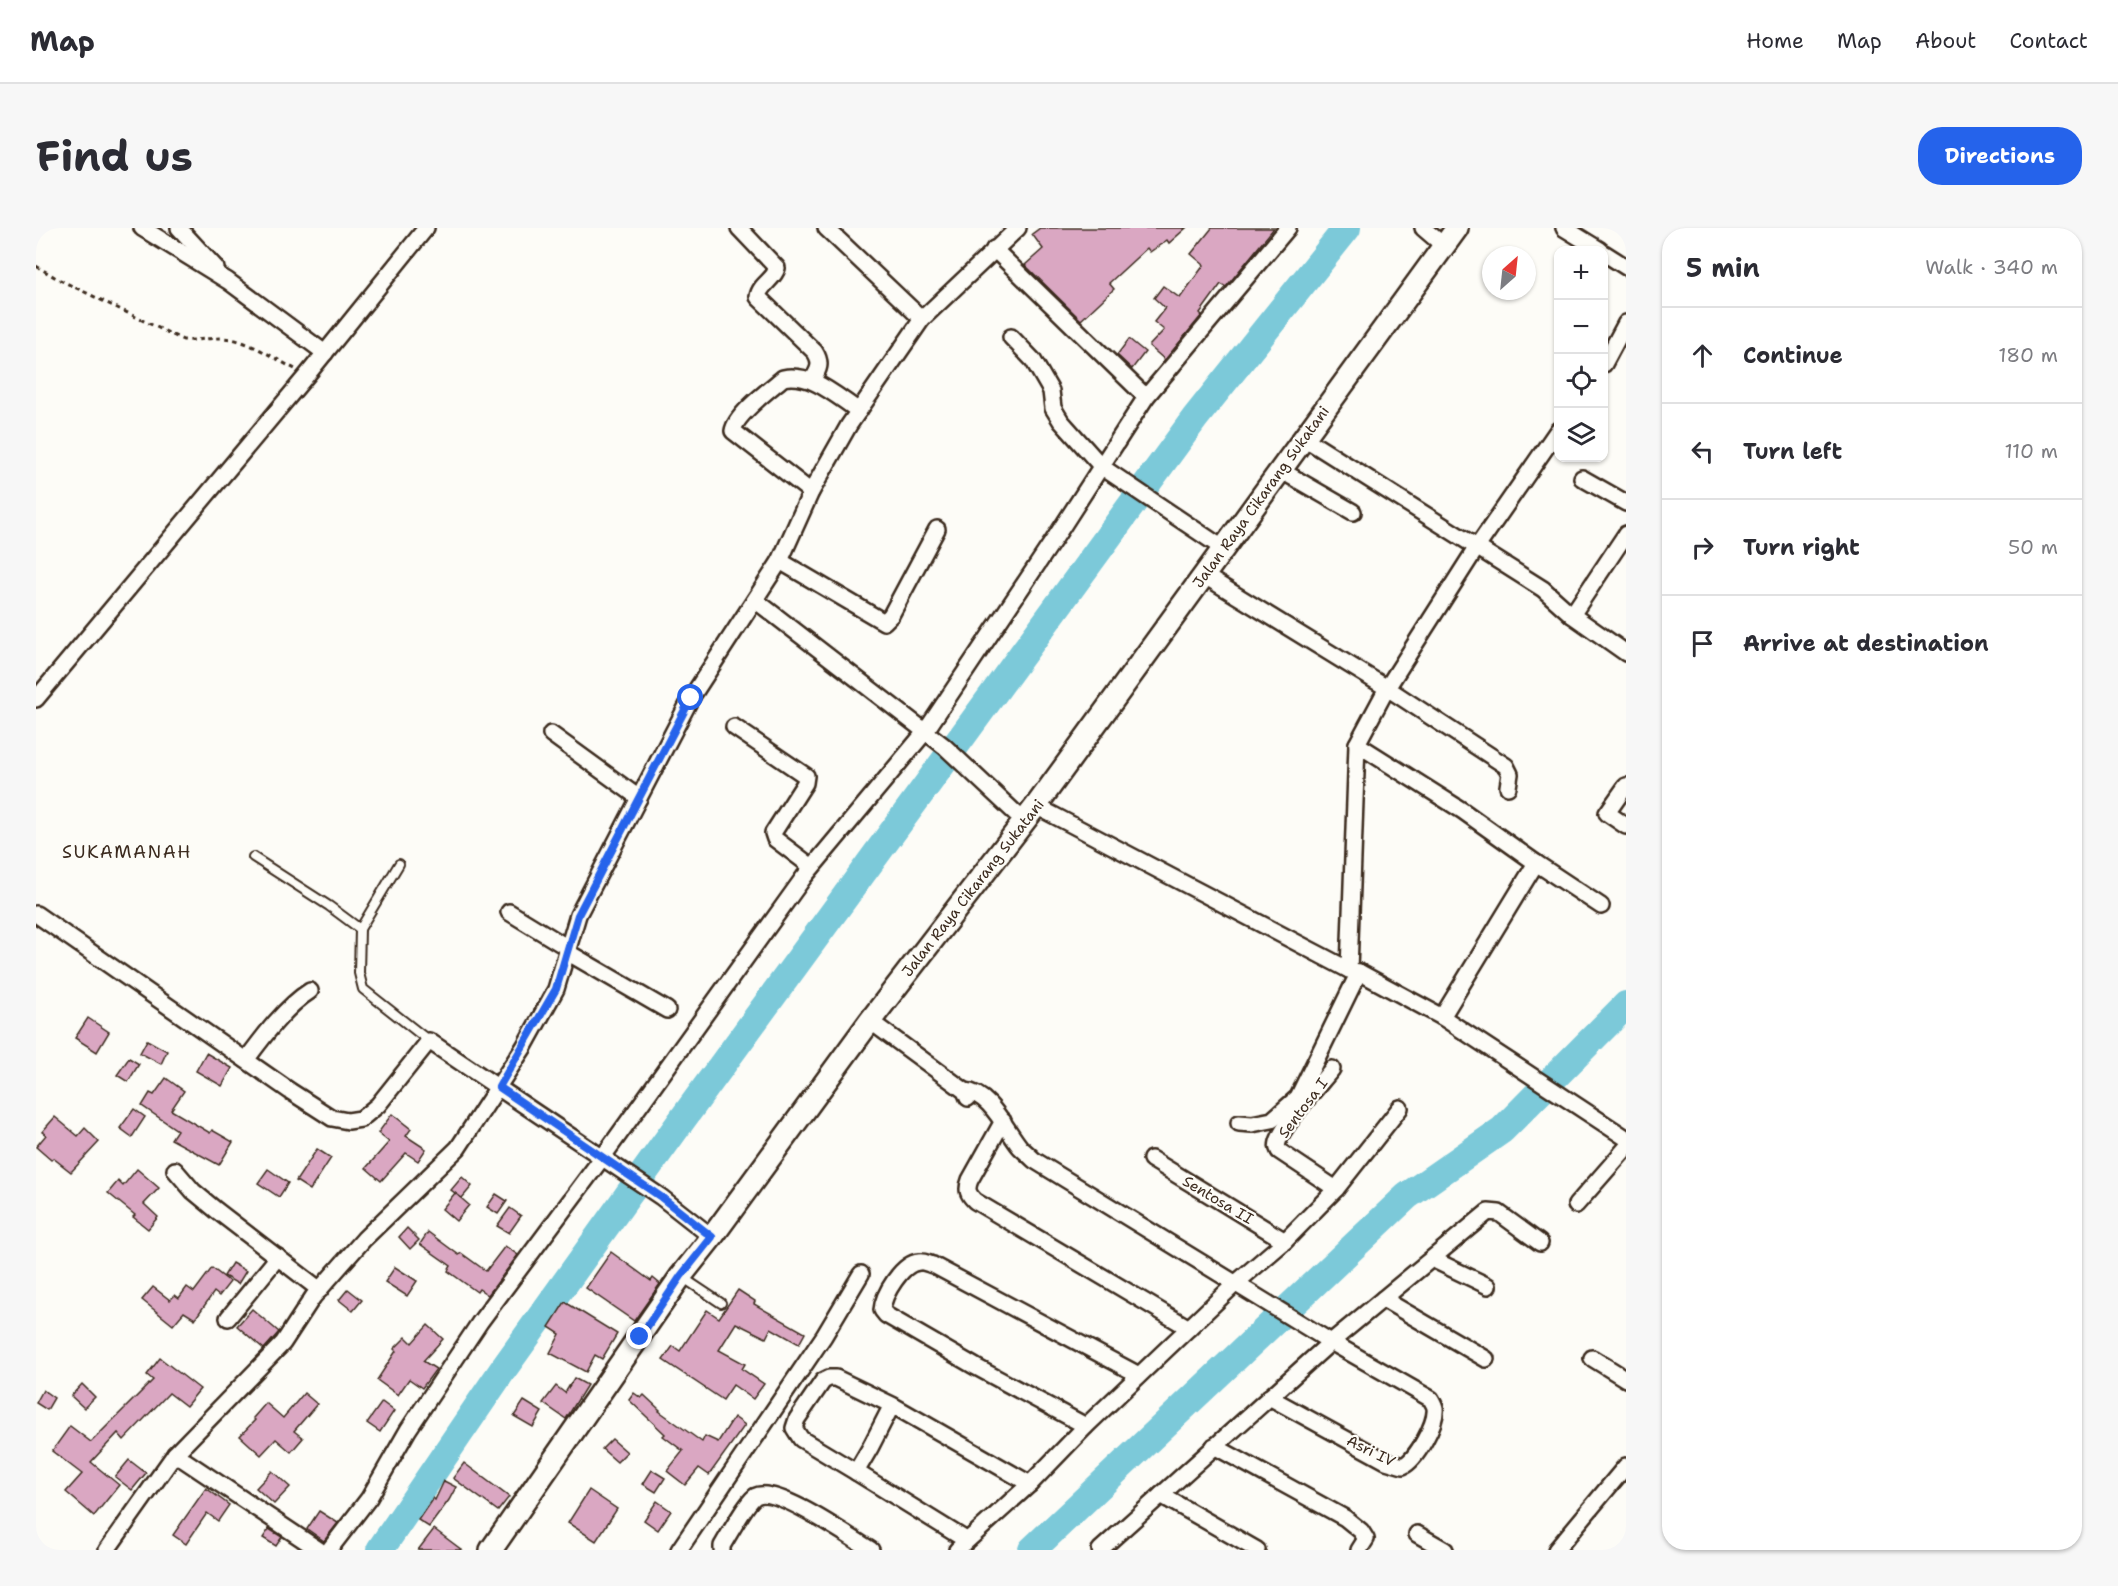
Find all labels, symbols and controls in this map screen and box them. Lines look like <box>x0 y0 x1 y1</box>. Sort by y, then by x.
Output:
text: Map <box>30 22 95 60</box>
text: Home <box>1746 27 1804 55</box>
text: Map <box>1837 27 1882 55</box>
text: About <box>1915 27 1976 55</box>
text: Contact <box>2009 27 2088 55</box>
button: Directions <box>1918 127 2082 185</box>
text: Find us <box>36 128 193 184</box>
north arrow <box>1482 246 1536 300</box>
map controls <box>1554 246 1608 462</box>
button: + <box>1554 246 1608 300</box>
text: 5 min <box>1686 250 1760 285</box>
text: Walk · 340 m <box>1925 254 2058 280</box>
button: − <box>1554 300 1608 354</box>
icon: ahead <box>1686 339 1719 372</box>
text: Continue <box>1743 341 1843 370</box>
text: 180 m <box>1998 342 2058 368</box>
button: locate <box>1554 354 1608 408</box>
street label: Jalan Raya Cikarang Sukatani <box>1188 402 1334 592</box>
button: layers <box>1554 408 1608 462</box>
icon: left <box>1686 435 1719 468</box>
text: Turn left <box>1743 437 1842 466</box>
text: 110 m <box>2004 438 2058 464</box>
icon: right <box>1686 531 1719 564</box>
text: Turn right <box>1743 533 1860 562</box>
text: 50 m <box>2008 534 2058 560</box>
icon: arrive <box>1686 627 1719 660</box>
text: Arrive at destination <box>1743 629 1989 658</box>
route start <box>677 684 703 710</box>
street label: Jalan Raya Cikarang Sukatani <box>897 795 1049 981</box>
district label: SUKAMANAH <box>62 840 192 864</box>
street label: Sentosa I <box>1274 1074 1332 1142</box>
street label: Sentosa II <box>1179 1171 1257 1229</box>
route end <box>626 1323 652 1349</box>
street label: Asri IV <box>1343 1431 1399 1471</box>

